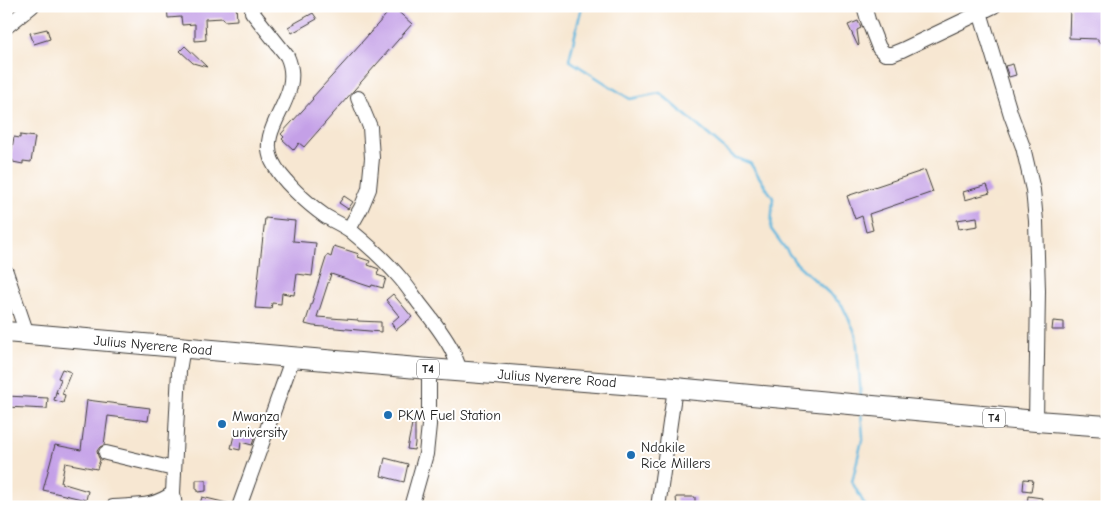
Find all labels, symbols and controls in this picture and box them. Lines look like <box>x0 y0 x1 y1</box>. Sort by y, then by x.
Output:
street label: Julius Nyerere Road <box>93 332 213 359</box>
road number: T4 <box>417 359 439 378</box>
street label: Julius Nyerere Road <box>497 366 617 391</box>
place label: PKM Fuel Station <box>398 407 501 424</box>
place label: Mwanza university <box>232 408 288 441</box>
road number: T4 <box>983 408 1005 428</box>
marker: PKM Fuel Station <box>382 409 394 421</box>
marker: Mwanza university <box>216 418 228 430</box>
place label: Ndakile Rice Millers <box>641 439 711 472</box>
marker: Ndakile Rice Millers <box>625 449 637 461</box>

